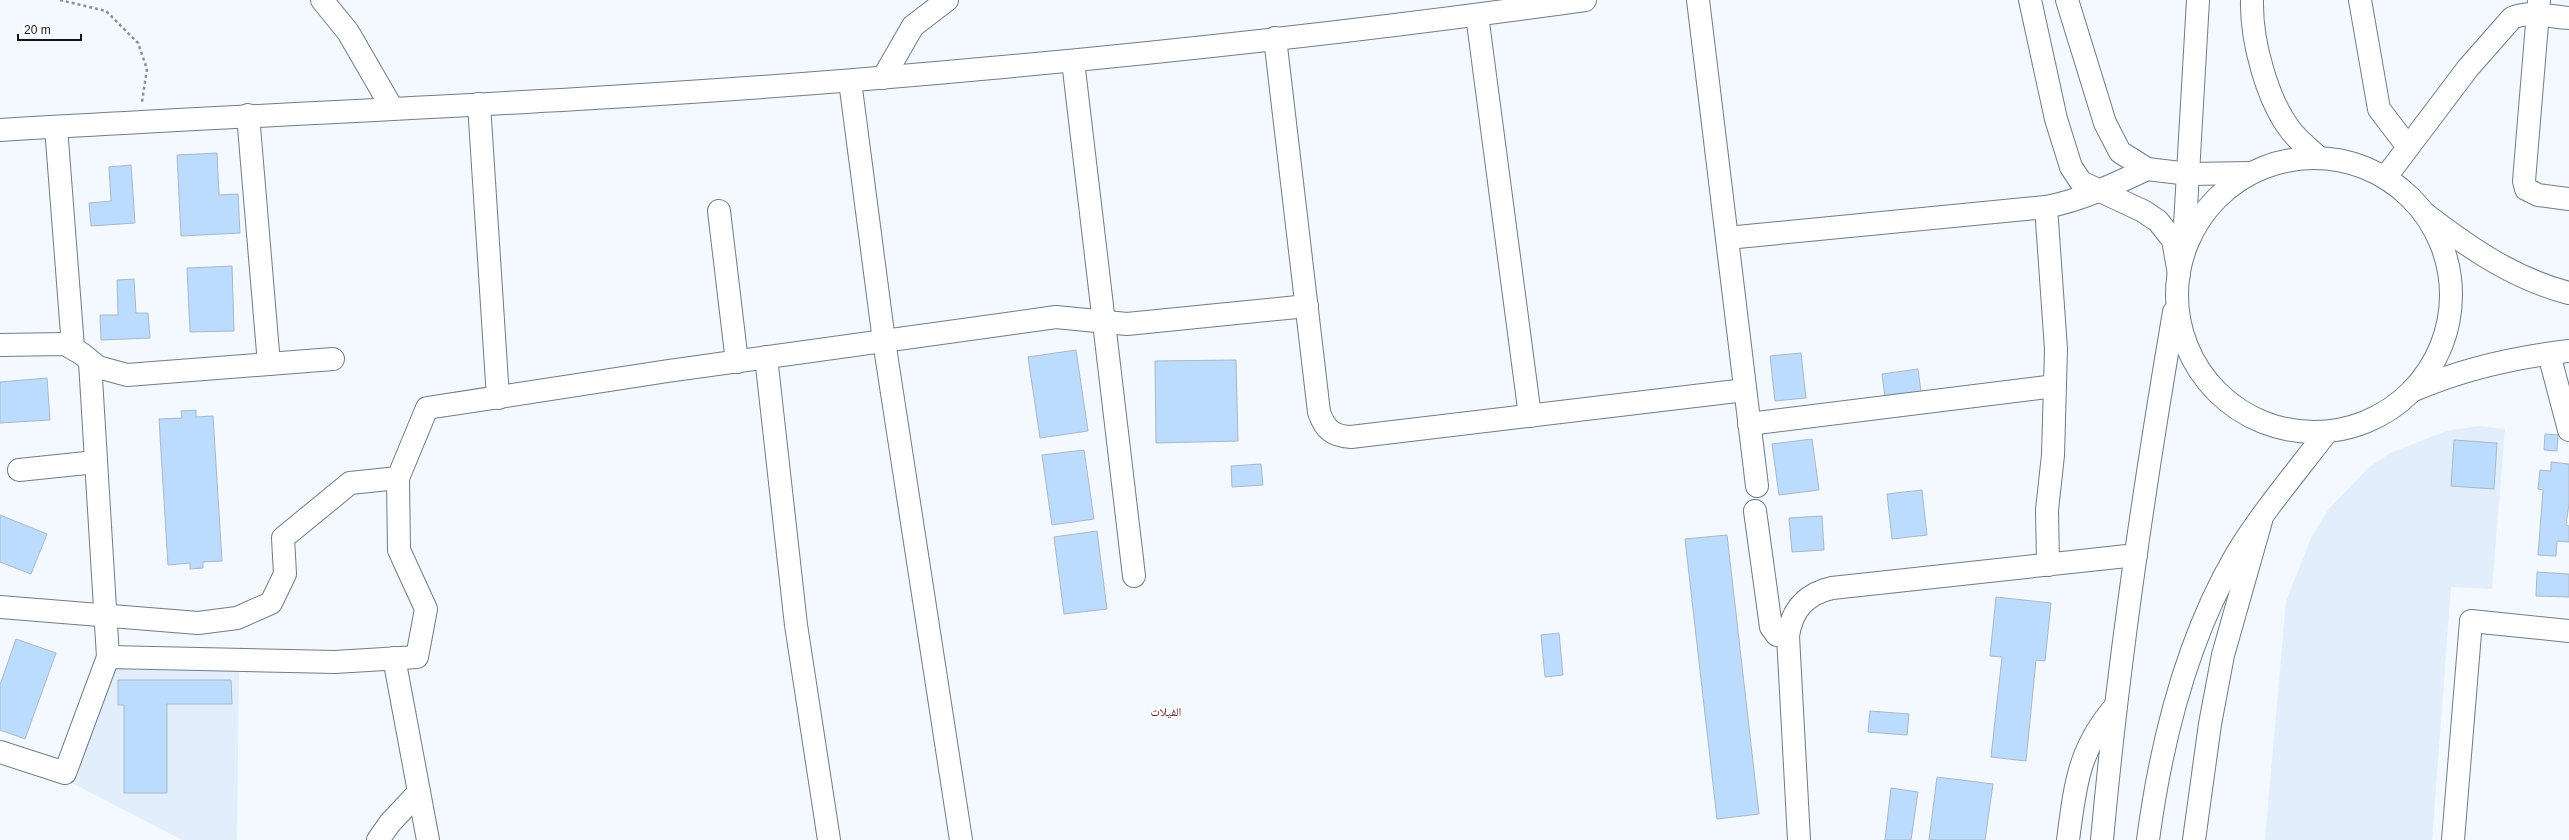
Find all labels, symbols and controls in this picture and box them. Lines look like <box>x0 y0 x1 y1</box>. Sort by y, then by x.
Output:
scale bar <box>18 16 81 42</box>
text: 20 m <box>24 23 51 37</box>
district label: الفيلات <box>1151 705 1182 719</box>

